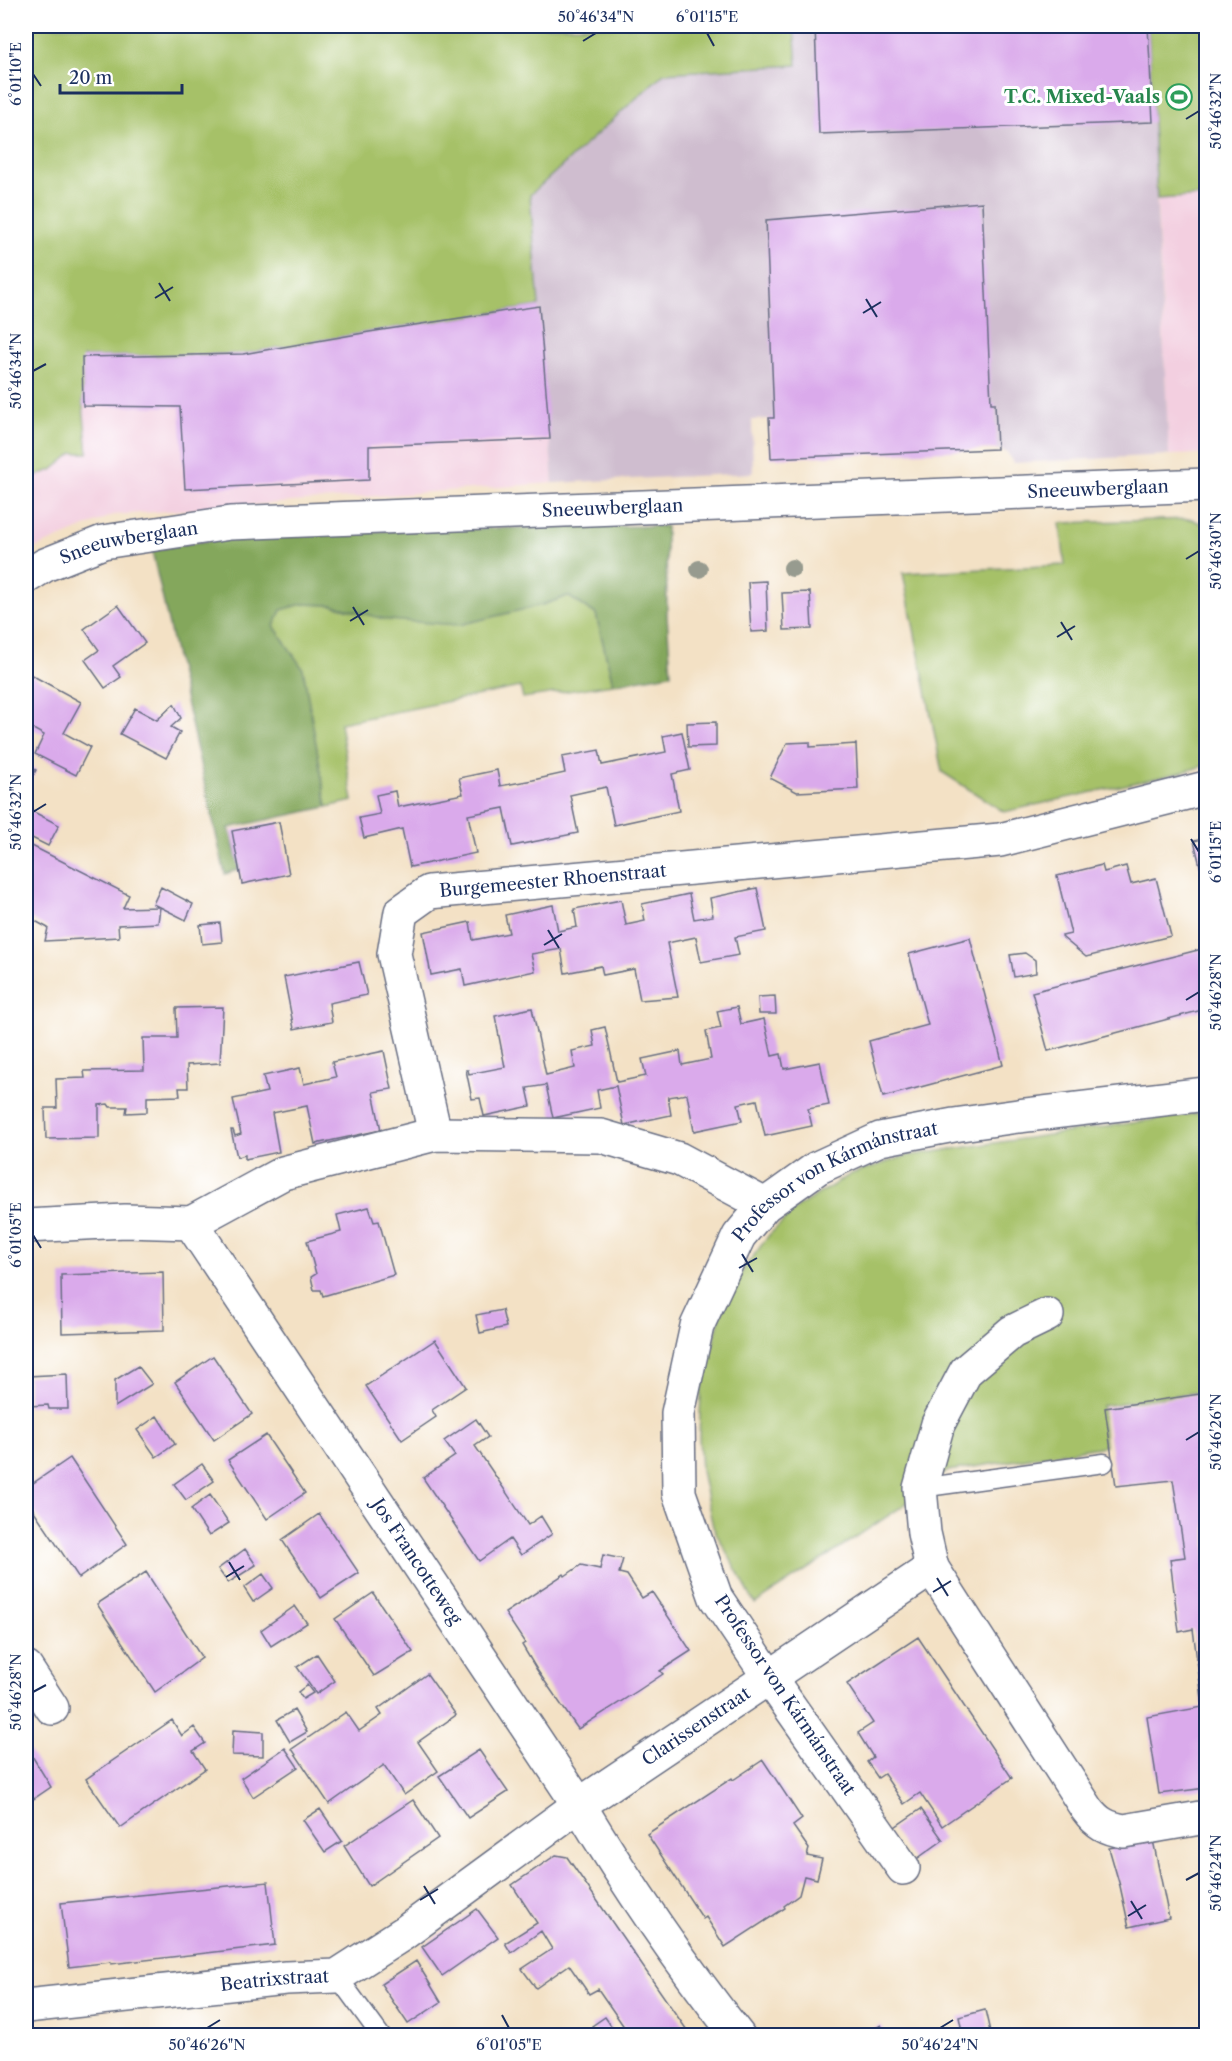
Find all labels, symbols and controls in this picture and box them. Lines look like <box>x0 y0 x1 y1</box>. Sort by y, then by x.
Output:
text: 50°46'34"N <box>558 7 634 26</box>
text: 6°01'15"E <box>676 7 738 26</box>
text: 6°01'10"E <box>6 42 25 106</box>
scale bar <box>60 57 182 95</box>
text: 20 m <box>69 67 113 89</box>
text: 50°46'32"N <box>1206 73 1225 149</box>
sports icon: T.C. Mixed-Vaals <box>1164 82 1194 112</box>
place label: T.C. Mixed-Vaals <box>1004 86 1160 108</box>
text: 50°46'34"N <box>6 333 25 409</box>
street label: Sneeuwberglaan <box>1027 475 1169 503</box>
street label: Sneeuwberglaan <box>541 494 684 522</box>
text: 50°46'30"N <box>1206 512 1225 590</box>
street label: Sneeuwberglaan <box>56 517 200 569</box>
text: 50°46'32"N <box>6 774 25 850</box>
text: 6°01'15"E <box>1206 821 1225 883</box>
street label: Burgemeester Rhoenstraat <box>438 859 668 902</box>
text: 50°46'28"N <box>1206 953 1225 1031</box>
street label: Professor von Kármánstraat <box>728 1117 940 1247</box>
text: 6°01'05"E <box>6 1202 25 1268</box>
text: 50°46'26"N <box>1206 1393 1225 1471</box>
street label: Jos Francotteweg <box>365 1492 467 1629</box>
street label: Professor von Kármánstraat <box>710 1591 861 1800</box>
text: 50°46'28"N <box>6 1653 25 1731</box>
street label: Clarissenstraat <box>638 1682 755 1771</box>
text: 50°46'24"N <box>1206 1834 1225 1912</box>
street label: Beatrixstraat <box>219 1965 330 1996</box>
text: 50°46'26"N <box>168 2035 246 2054</box>
text: 6°01'05"E <box>476 2035 542 2054</box>
text: 50°46'24"N <box>901 2035 979 2054</box>

